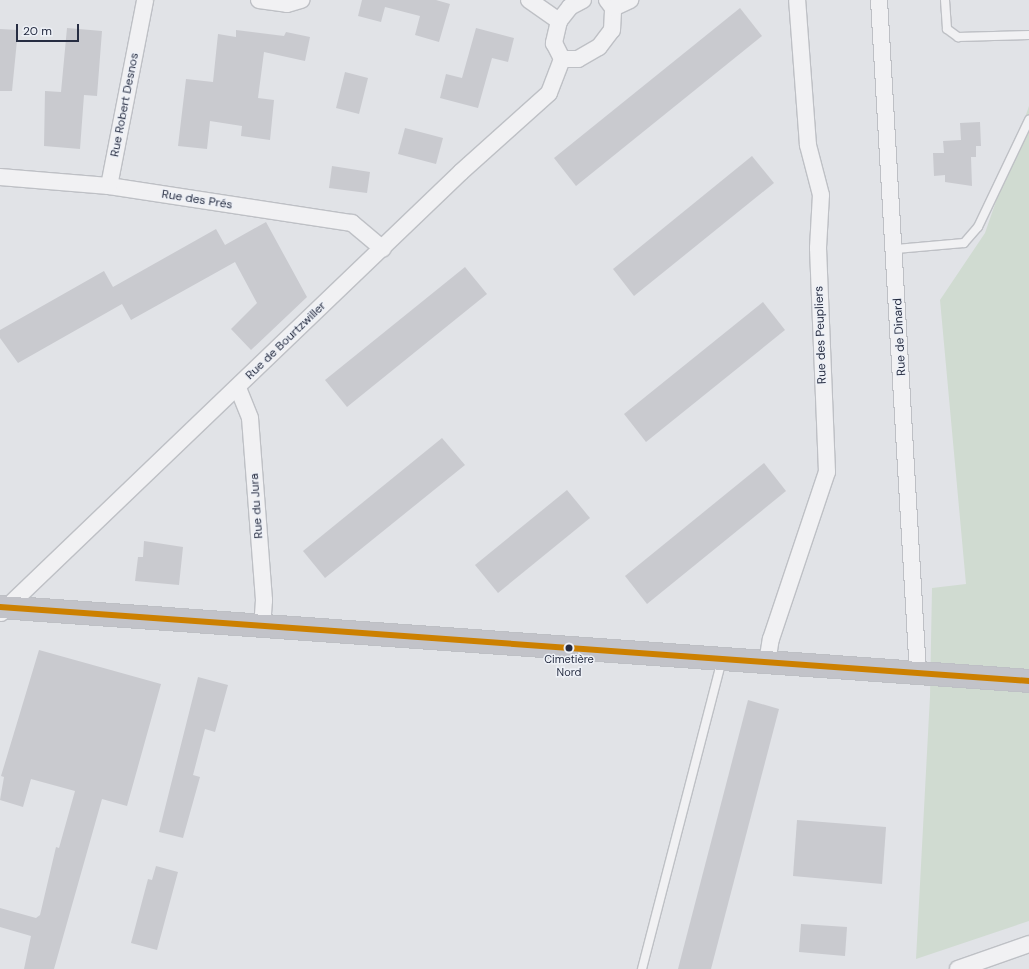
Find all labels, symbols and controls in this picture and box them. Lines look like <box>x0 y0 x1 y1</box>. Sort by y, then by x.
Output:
scale bar <box>18 16 81 42</box>
text: 20 m <box>23 23 52 39</box>
street label: Rue Robert Desnos <box>108 52 142 158</box>
street label: Rue des Prés <box>161 187 233 213</box>
street label: Rue des Peupliers <box>812 286 830 384</box>
street label: Rue de Dinard <box>891 298 909 376</box>
street label: Rue de Bourtzwiller <box>243 299 329 383</box>
street label: Rue du Jura <box>248 473 266 539</box>
marker: Cimetière Nord <box>564 643 574 653</box>
place label: Cimetière Nord <box>544 653 594 679</box>

